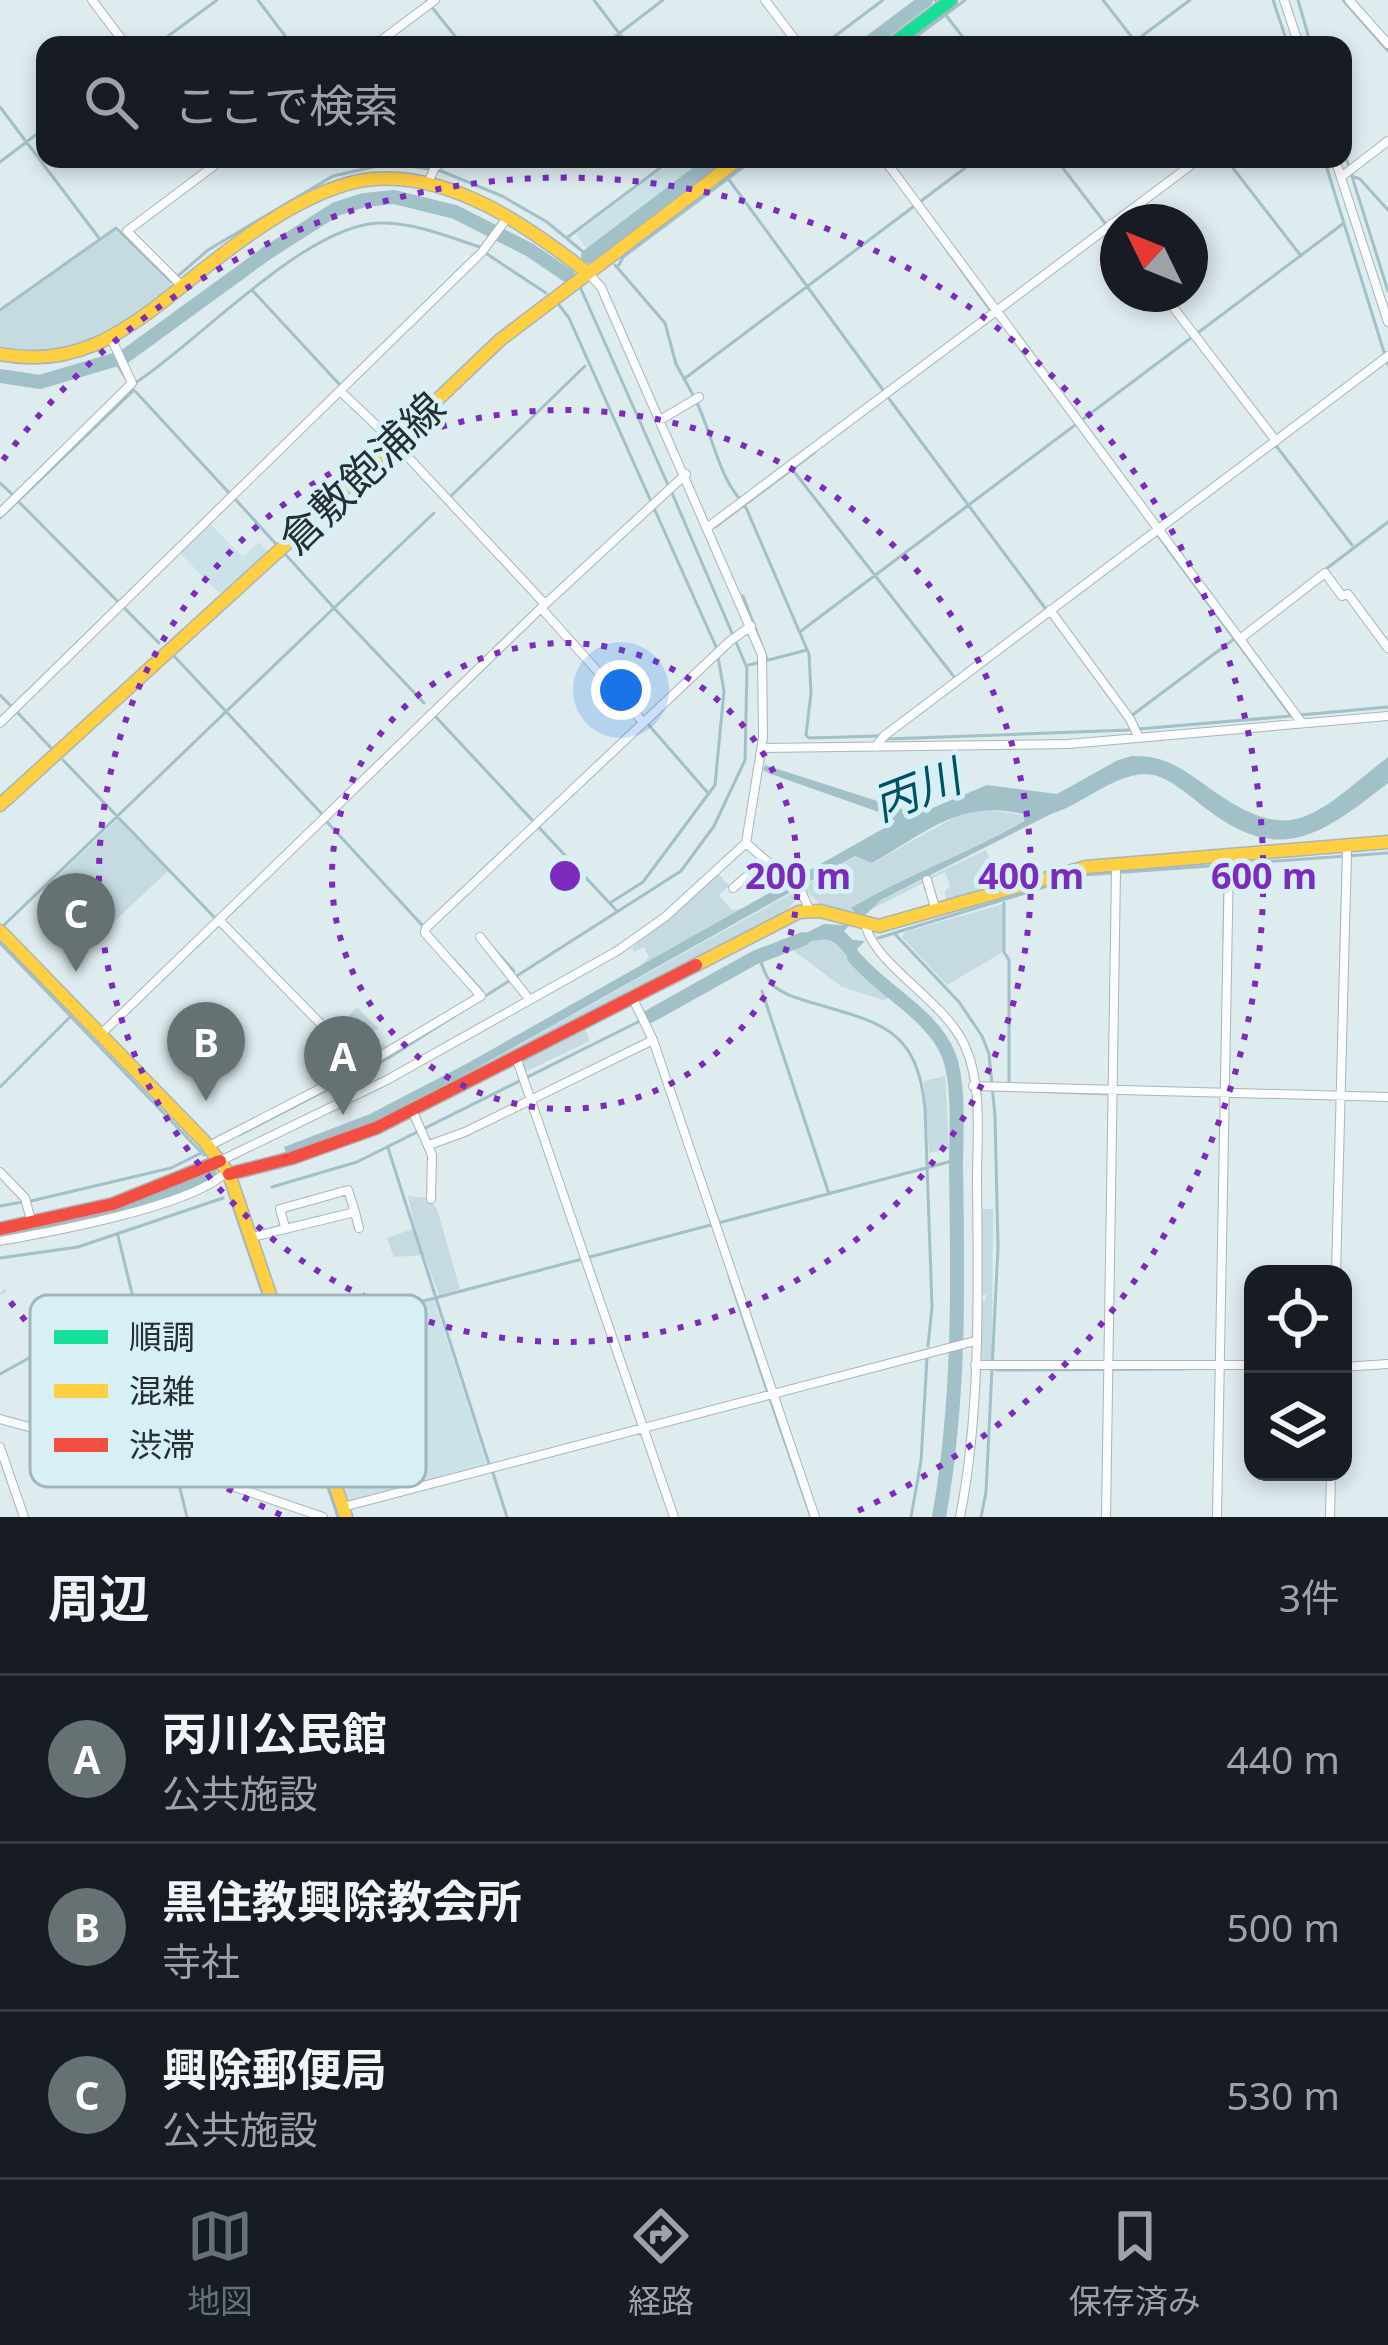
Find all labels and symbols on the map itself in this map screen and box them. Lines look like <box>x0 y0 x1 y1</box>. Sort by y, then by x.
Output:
north arrow <box>1100 204 1208 312</box>
street label: 倉敷飽浦線 <box>266 379 456 565</box>
your location <box>591 660 651 720</box>
water label: 丙川 <box>863 743 973 834</box>
text: 200 m <box>745 851 851 900</box>
text: 400 m <box>978 851 1084 900</box>
text: 600 m <box>1211 851 1317 900</box>
centre of rings <box>544 855 586 897</box>
pin: C <box>37 873 115 972</box>
pin: B <box>167 1002 245 1101</box>
pin: A <box>304 1016 382 1115</box>
legend <box>30 1295 426 1487</box>
text: 順調 <box>129 1314 195 1359</box>
text: 混雑 <box>129 1368 195 1413</box>
text: 渋滞 <box>129 1422 195 1467</box>

